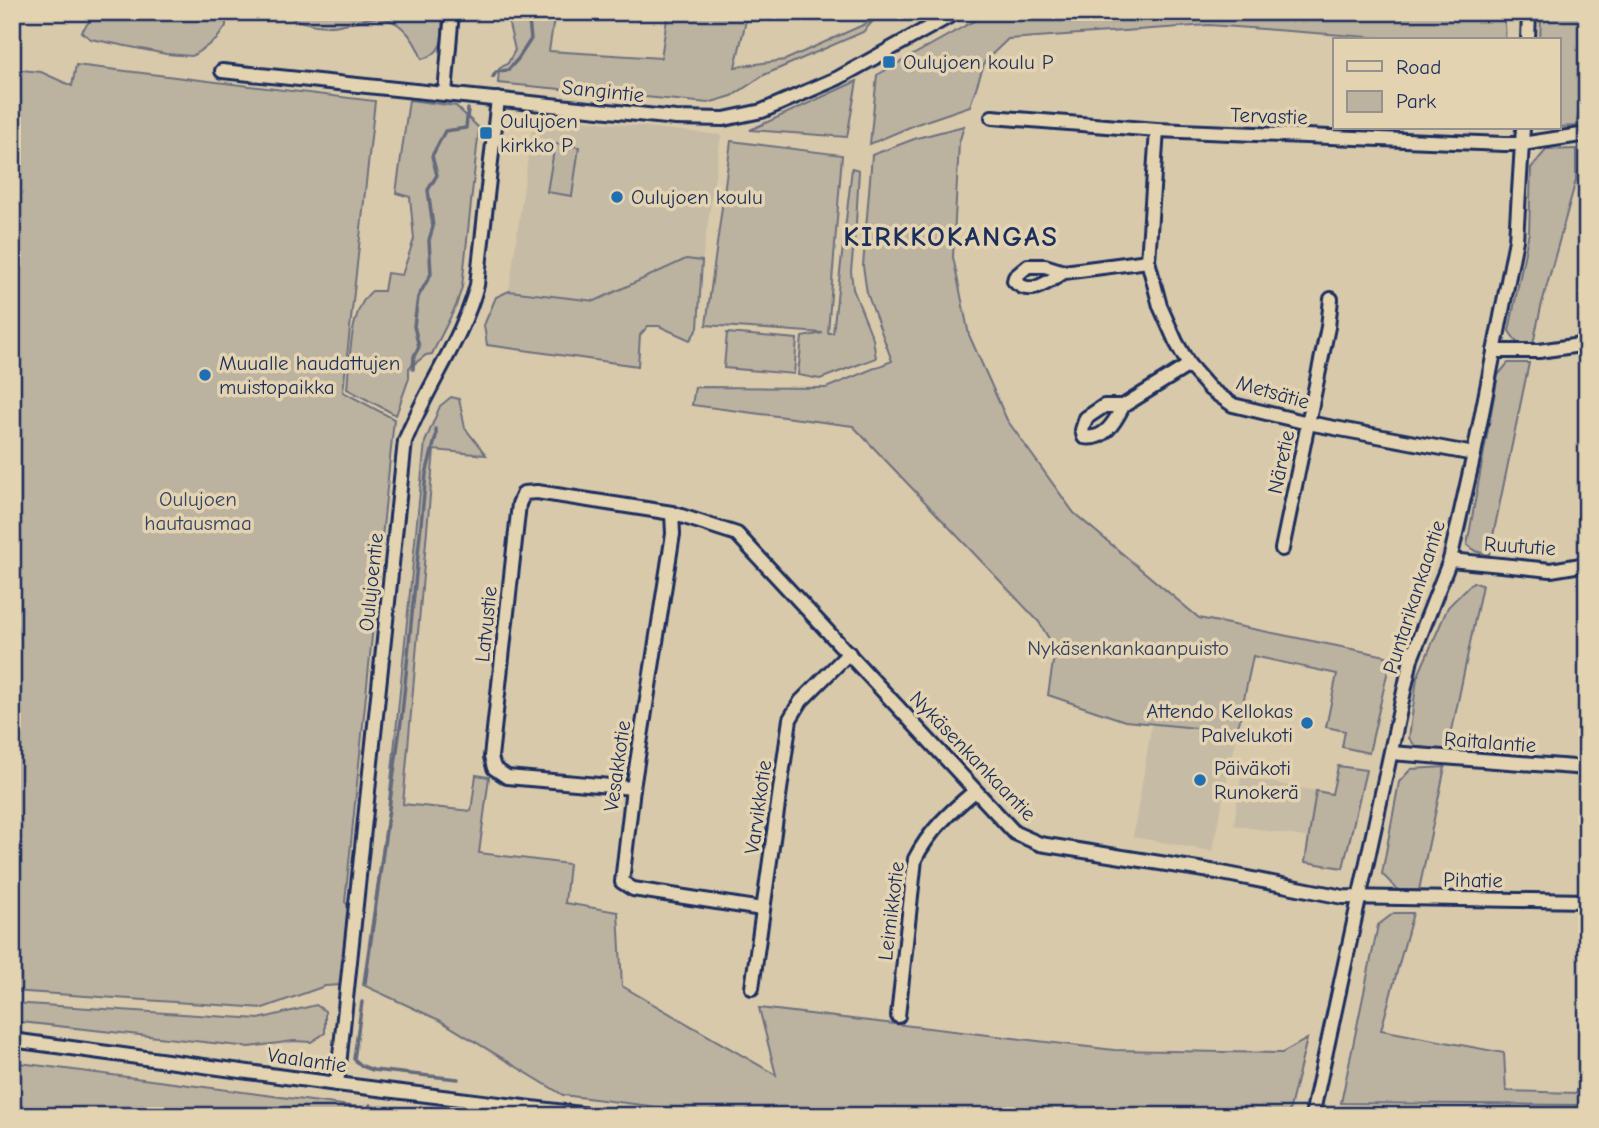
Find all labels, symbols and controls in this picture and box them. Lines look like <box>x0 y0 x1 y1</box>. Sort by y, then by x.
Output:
legend <box>1333 38 1560 130</box>
place label: Oulujoen koulu P <box>903 50 1054 74</box>
marker: Oulujoen koulu P <box>881 54 897 70</box>
text: Road <box>1396 55 1441 79</box>
street label: Sangintie <box>561 75 645 107</box>
text: Park <box>1396 89 1436 113</box>
street label: Tervastie <box>1230 103 1308 129</box>
place label: Oulujoen kirkko P <box>500 109 578 157</box>
marker: Oulujoen kirkko P <box>478 125 494 141</box>
place label: Oulujoen koulu <box>631 185 763 209</box>
marker: Oulujoen koulu <box>609 189 625 205</box>
district label: KIRKKOKANGAS <box>843 221 1059 253</box>
place label: Muualle haudattujen muistopaikka <box>219 351 400 399</box>
marker: Muualle haudattujen muistopaikka <box>197 367 213 383</box>
street label: Metsätie <box>1234 370 1312 414</box>
street label: Näretie <box>1263 428 1299 496</box>
park label: Oulujoen hautausmaa <box>144 487 252 535</box>
street label: Puntarikankaantie <box>1378 517 1450 677</box>
street label: Oulujoentie <box>354 531 388 633</box>
street label: Ruututie <box>1483 532 1557 560</box>
street label: Latvustie <box>470 585 502 663</box>
park label: Nykäsenkankaanpuisto <box>1027 636 1229 660</box>
street label: Nykäsenkankaantie <box>905 686 1041 826</box>
place label: Attendo Kellokas Palvelukoti <box>1146 699 1293 747</box>
marker: Attendo Kellokas Palvelukoti <box>1299 715 1315 731</box>
street label: Vesakkotie <box>599 719 635 813</box>
street label: Raitalantie <box>1443 727 1537 757</box>
place label: Päiväkoti Runokerä <box>1214 756 1299 804</box>
street label: Varvikkotie <box>740 758 776 856</box>
marker: Päiväkoti Runokerä <box>1192 772 1208 788</box>
street label: Leimikkotie <box>873 860 909 962</box>
street label: Pihatie <box>1443 867 1503 893</box>
street label: Vaalantie <box>266 1043 348 1077</box>

